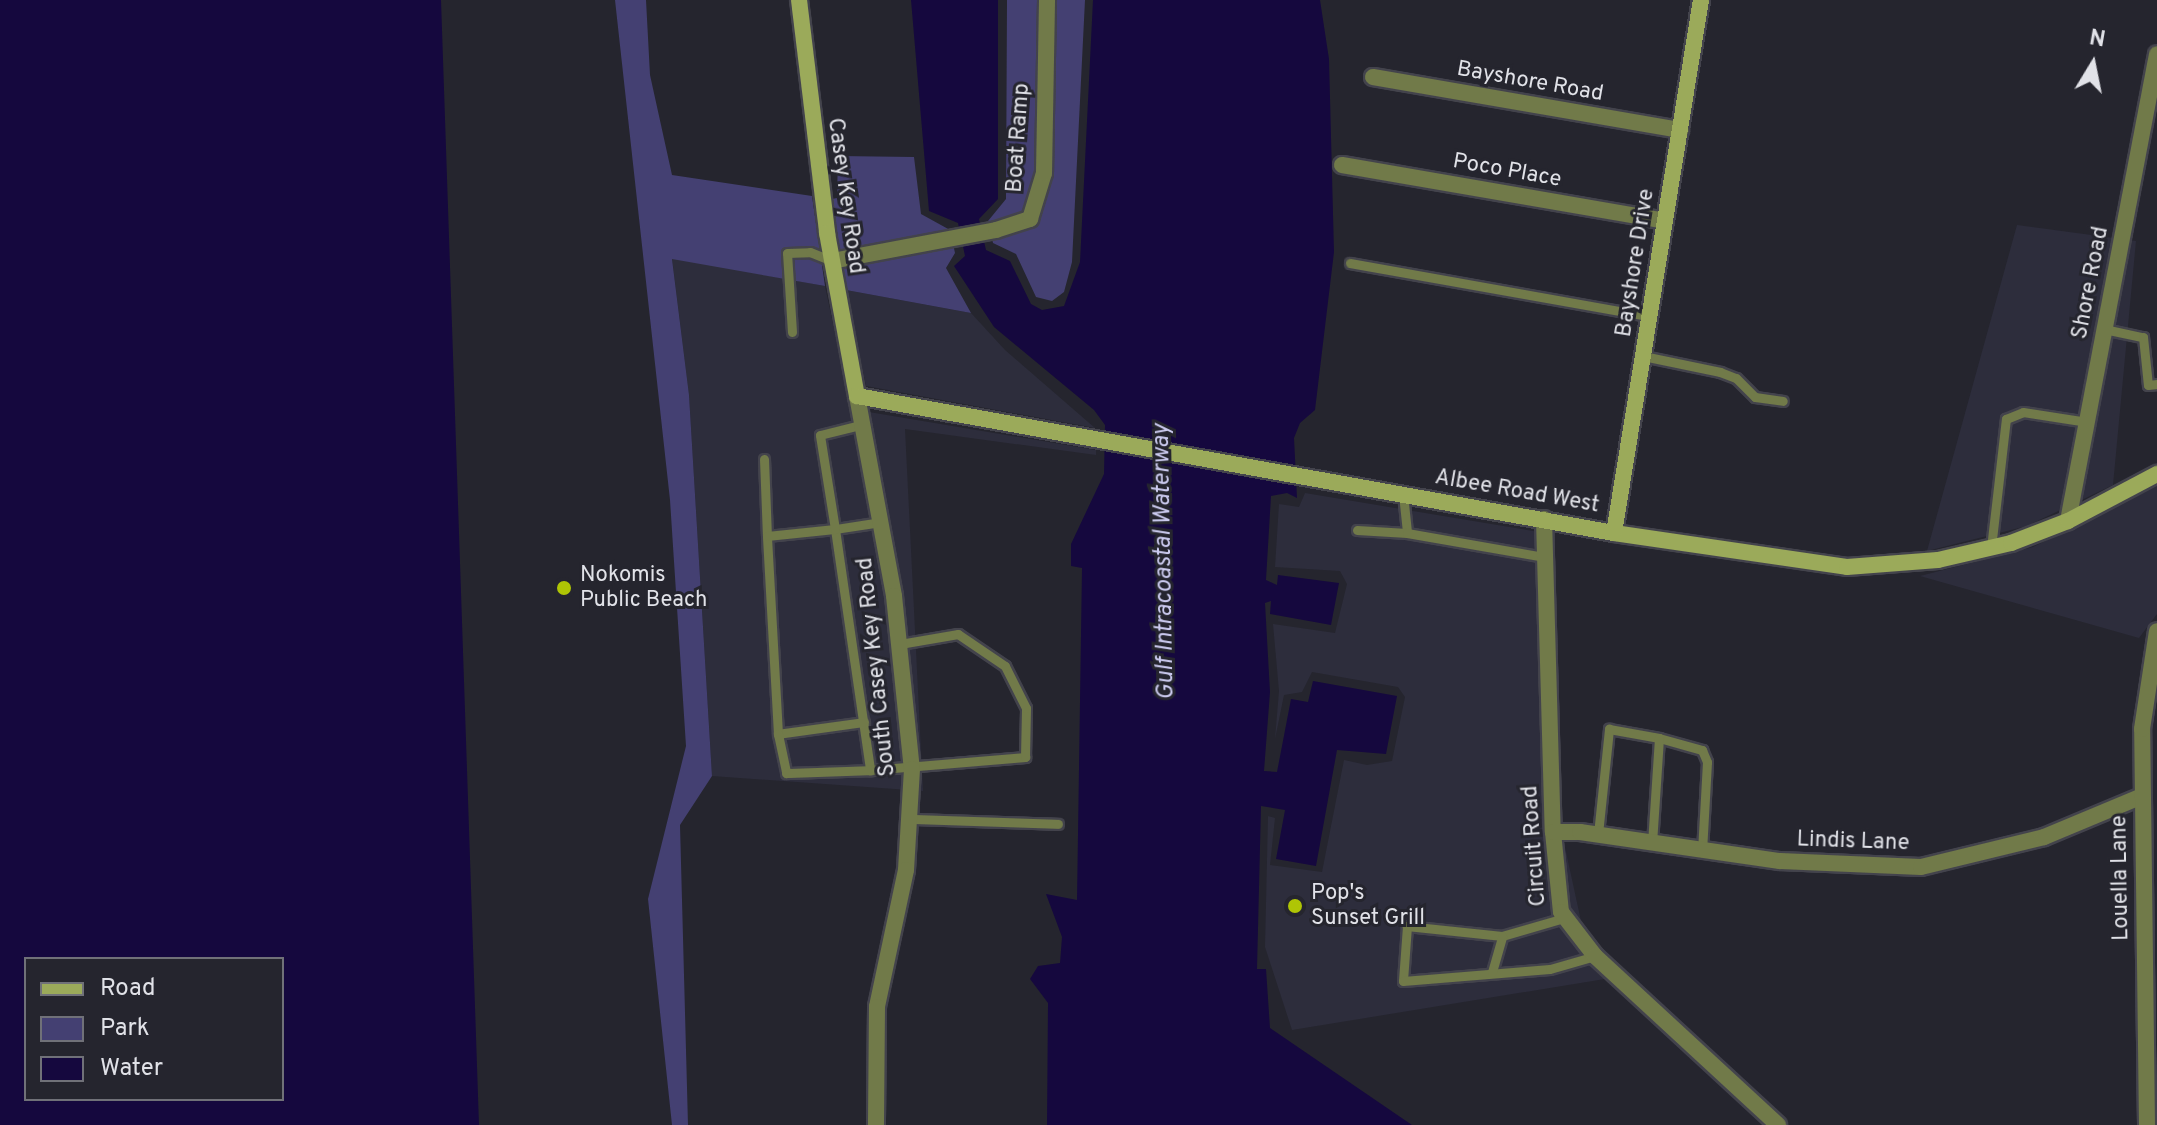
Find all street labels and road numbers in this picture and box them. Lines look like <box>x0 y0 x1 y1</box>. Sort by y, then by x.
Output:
street label: Bayshore Road <box>1455 56 1605 108</box>
street label: Boat Ramp <box>1002 82 1036 194</box>
street label: Casey Key Road <box>821 116 869 276</box>
street label: Poco Place <box>1451 148 1563 194</box>
street label: Bayshore Drive <box>1611 187 1661 339</box>
street label: Shore Road <box>2067 225 2115 341</box>
street label: Albee Road West <box>1433 465 1601 519</box>
street label: South Casey Key Road <box>852 556 902 778</box>
street label: Circuit Road <box>1518 785 1552 907</box>
street label: Louella Lane <box>2107 815 2135 941</box>
street label: Lindis Lane <box>1796 827 1910 857</box>

